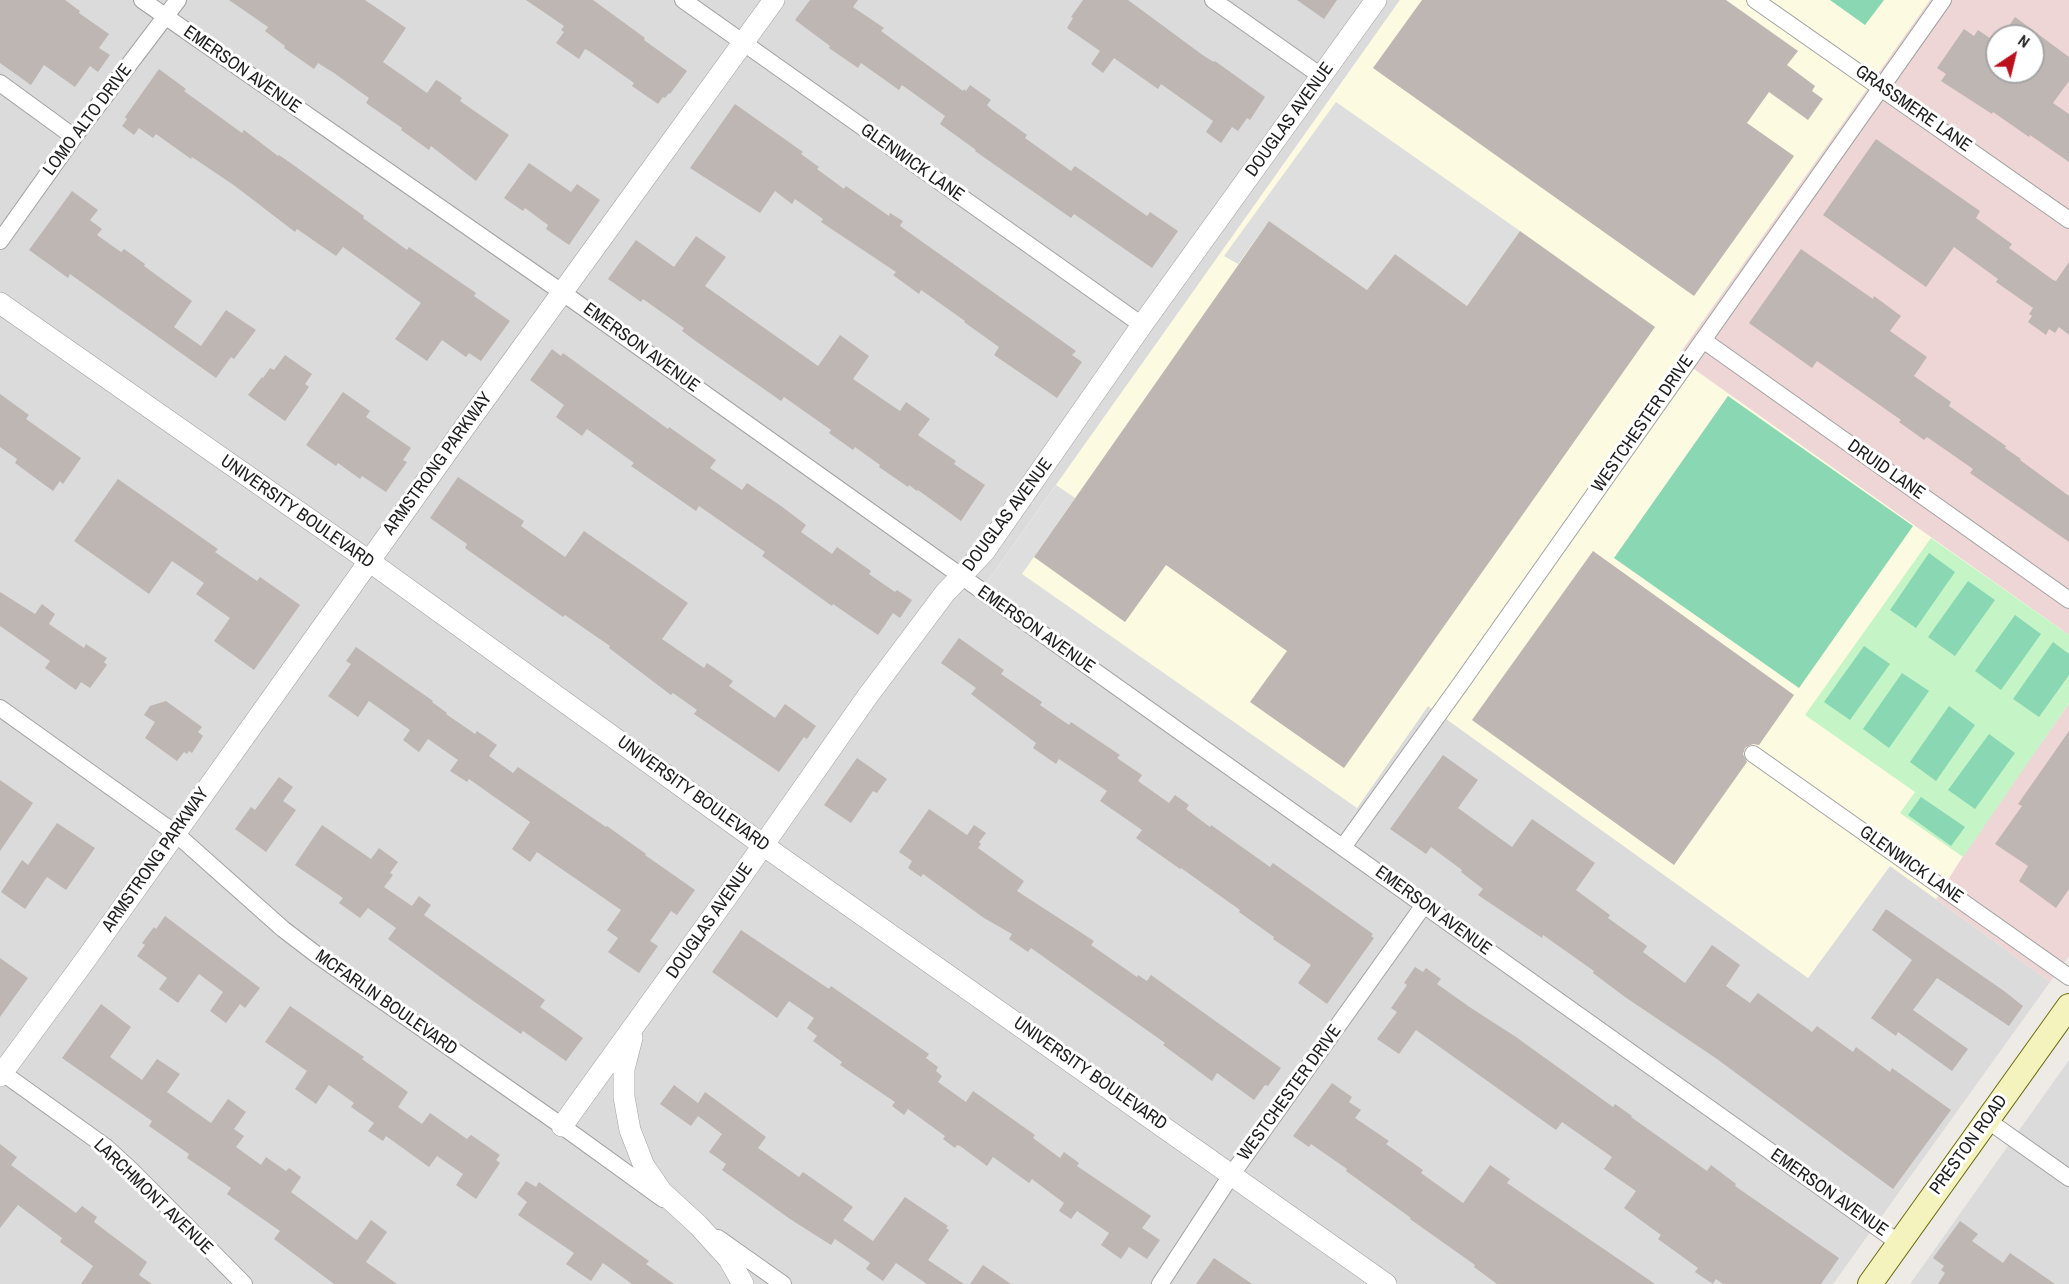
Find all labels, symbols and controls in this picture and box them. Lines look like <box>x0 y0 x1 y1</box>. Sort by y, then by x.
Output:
street label: EMERSON AVENUE <box>179 21 305 119</box>
north arrow <box>1985 24 2045 84</box>
text: N <box>2014 29 2034 53</box>
street label: DOUGLAS AVENUE <box>1241 59 1339 181</box>
street label: LOMO ALTO DRIVE <box>39 60 137 180</box>
street label: GRASSMERE LANE <box>1851 61 1975 157</box>
street label: GLENWICK LANE <box>856 119 968 207</box>
street label: EMERSON AVENUE <box>579 299 703 397</box>
street label: WESTCHESTER DRIVE <box>1588 351 1698 497</box>
street label: ARMSTRONG PARKWAY <box>379 388 497 540</box>
street label: DRUID LANE <box>1843 436 1929 504</box>
street label: UNIVERSITY BOULEVARD <box>216 451 378 573</box>
street label: DOUGLAS AVENUE <box>958 454 1058 576</box>
street label: EMERSON AVENUE <box>973 581 1099 679</box>
street label: UNIVERSITY BOULEVARD <box>613 732 773 856</box>
street label: ARMSTRONG PARKWAY <box>98 784 214 936</box>
street label: GLENWICK LANE <box>1855 821 1967 909</box>
street label: DOUGLAS AVENUE <box>662 859 758 983</box>
street label: EMERSON AVENUE <box>1371 862 1495 960</box>
street label: MCFARLIN BOULEVARD <box>311 946 461 1060</box>
street label: UNIVERSITY BOULEVARD <box>1009 1013 1171 1135</box>
street label: WESTCHESTER DRIVE <box>1234 1021 1346 1165</box>
street label: PRESTON ROAD <box>1926 1091 2012 1199</box>
street label: LARCHMONT AVENUE <box>89 1135 217 1259</box>
street label: EMERSON AVENUE <box>1766 1144 1892 1242</box>

